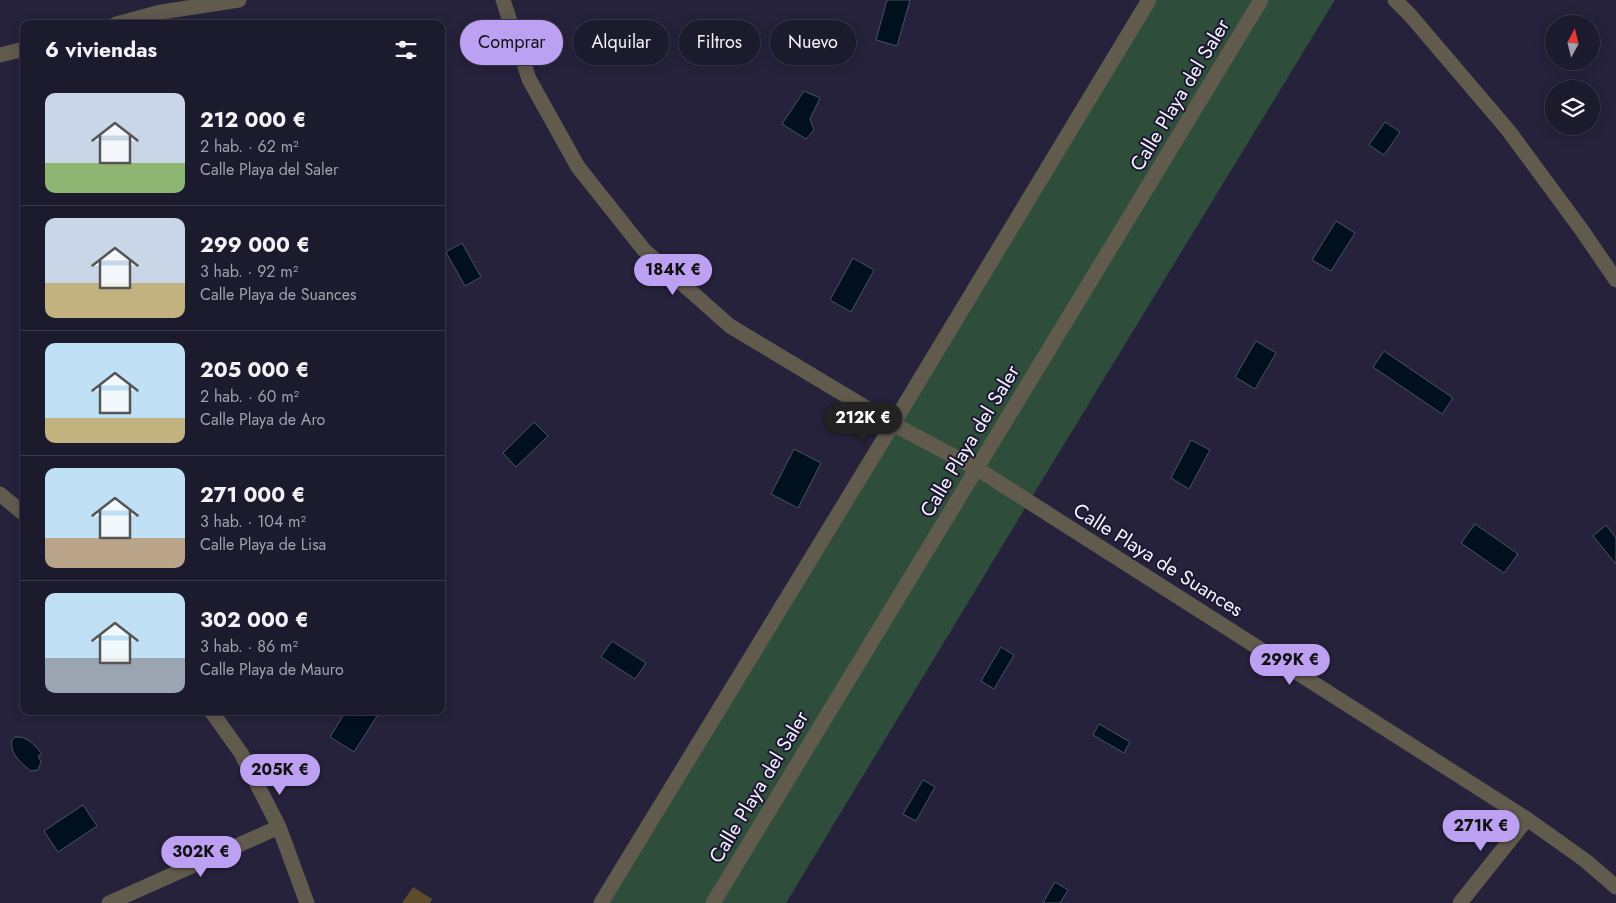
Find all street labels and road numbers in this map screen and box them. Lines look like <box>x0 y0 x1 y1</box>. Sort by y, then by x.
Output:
street label: Calle Playa del Saler <box>1123 13 1237 177</box>
street label: Calle Playa del Saler <box>913 359 1027 523</box>
street label: Calle Playa de Suances <box>1067 496 1249 624</box>
street label: Calle Playa del Saler <box>702 705 816 869</box>

